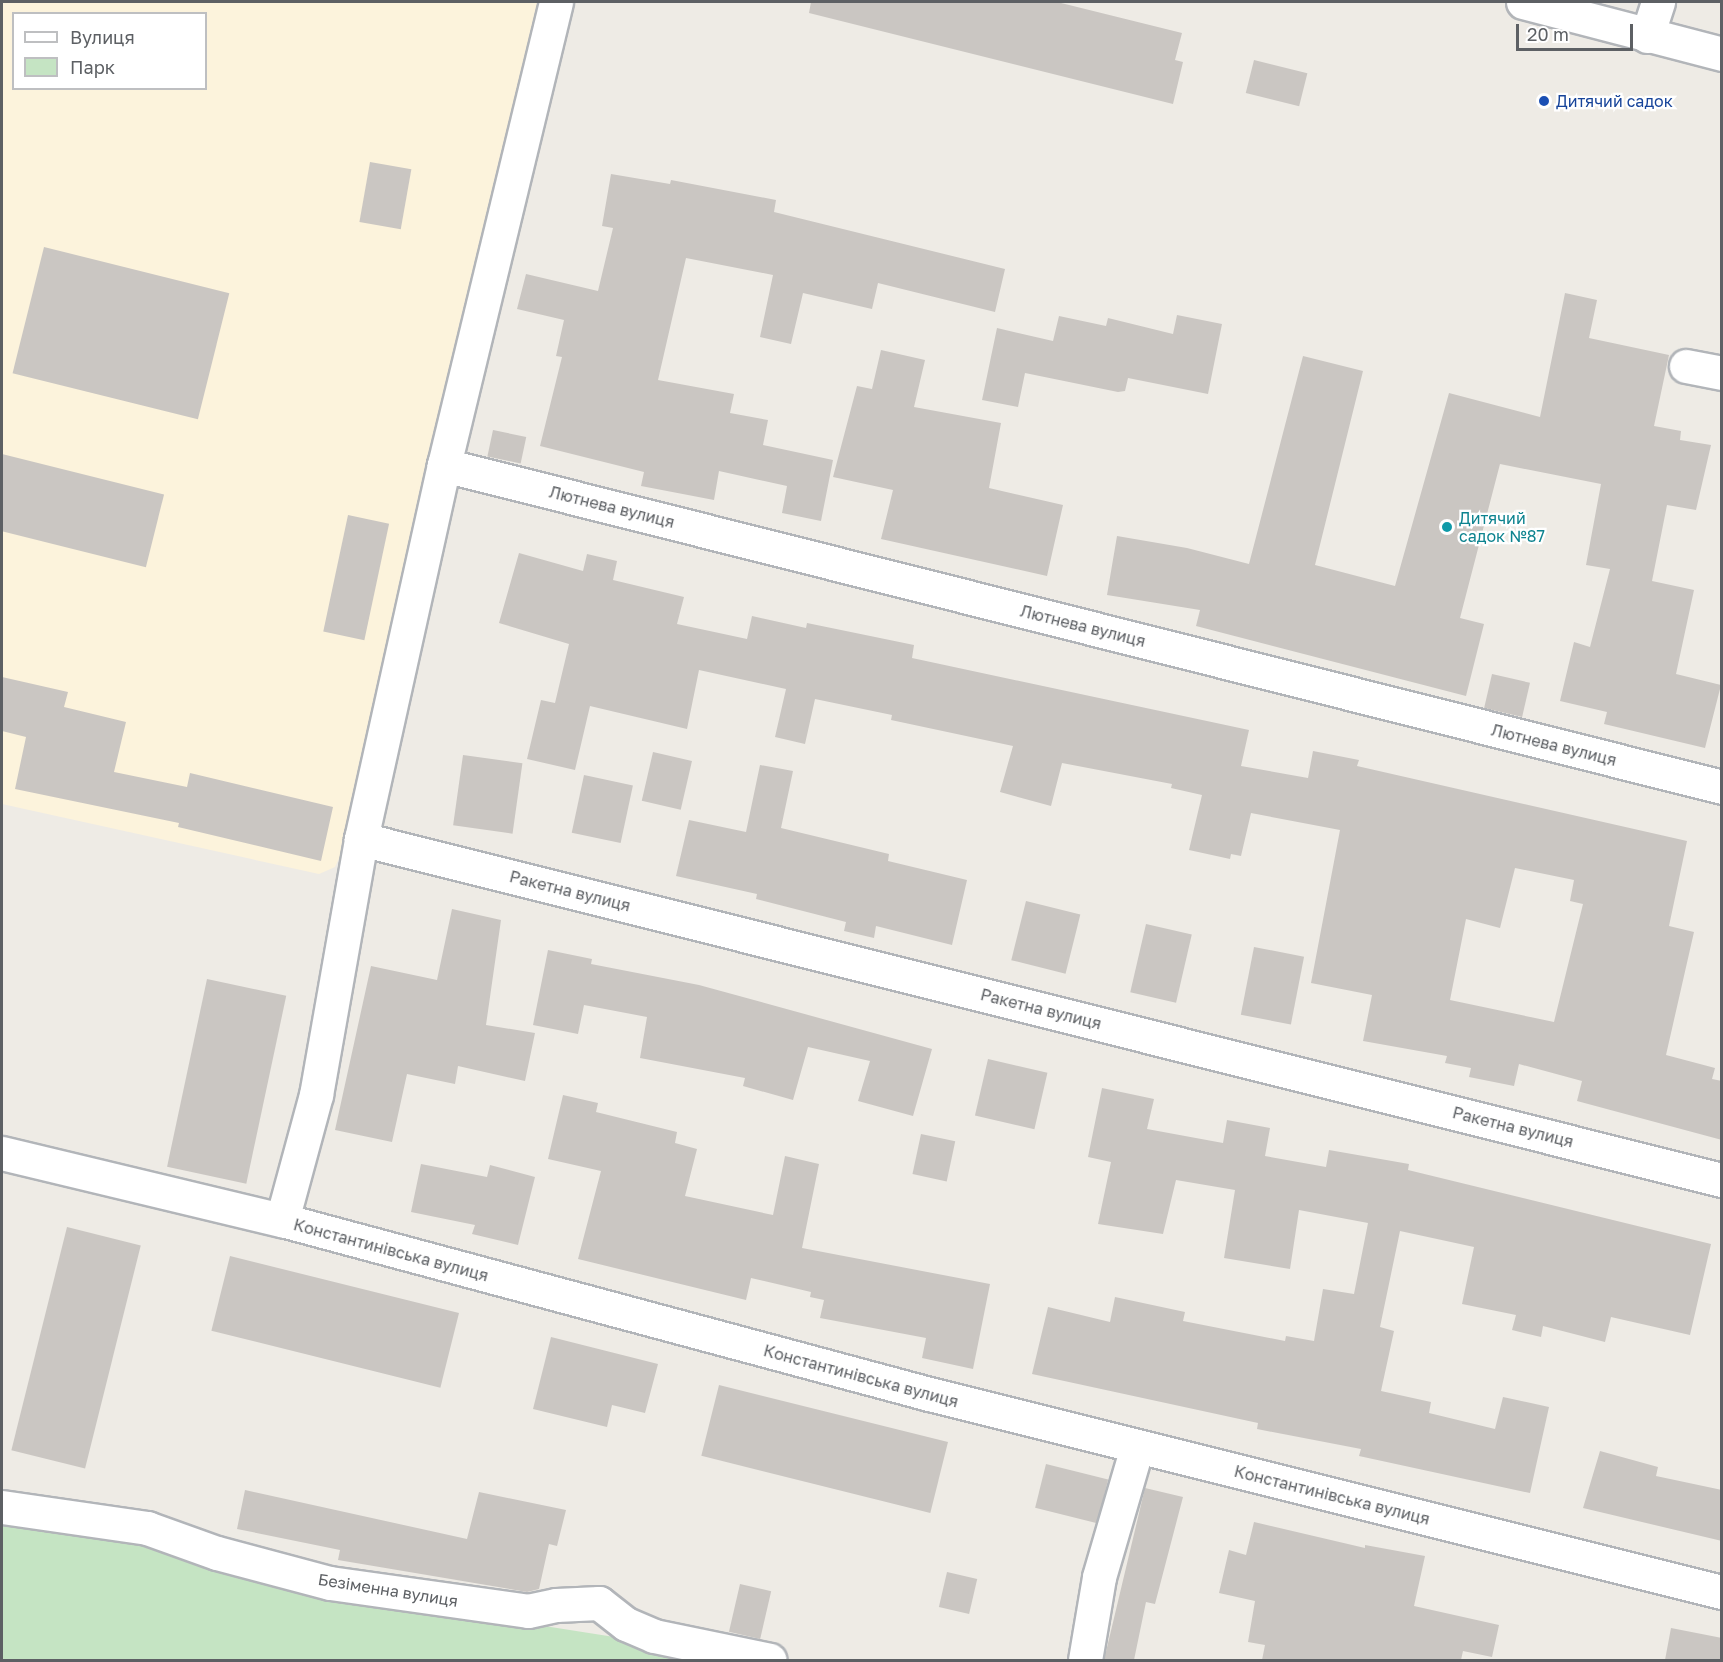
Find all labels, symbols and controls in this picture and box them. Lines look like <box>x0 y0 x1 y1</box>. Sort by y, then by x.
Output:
legend <box>12 12 207 90</box>
scale bar <box>1519 12 1636 50</box>
text: 20 m <box>1527 23 1569 45</box>
text: Вулиця <box>70 26 135 48</box>
text: Парк <box>70 56 115 78</box>
place label: Дитячий садок <box>1556 91 1673 111</box>
marker: Дитячий садок <box>1537 94 1551 108</box>
street label: Лютнева вулиця <box>547 482 677 532</box>
place label: Дитячий садок №87 <box>1459 508 1545 546</box>
marker: Дитячий садок №87 <box>1440 520 1454 534</box>
street label: Лютнева вулиця <box>1018 601 1148 651</box>
street label: Лютнева вулиця <box>1489 720 1619 770</box>
street label: Ракетна вулиця <box>508 867 632 915</box>
street label: Ракетна вулиця <box>979 985 1103 1033</box>
street label: Ракетна вулиця <box>1451 1103 1575 1151</box>
street label: Константинівська вулиця <box>292 1215 490 1285</box>
street label: Константинівська вулиця <box>762 1341 960 1411</box>
street label: Константинівська вулиця <box>1232 1461 1432 1529</box>
street label: Безіменна вулиця <box>317 1569 459 1611</box>

